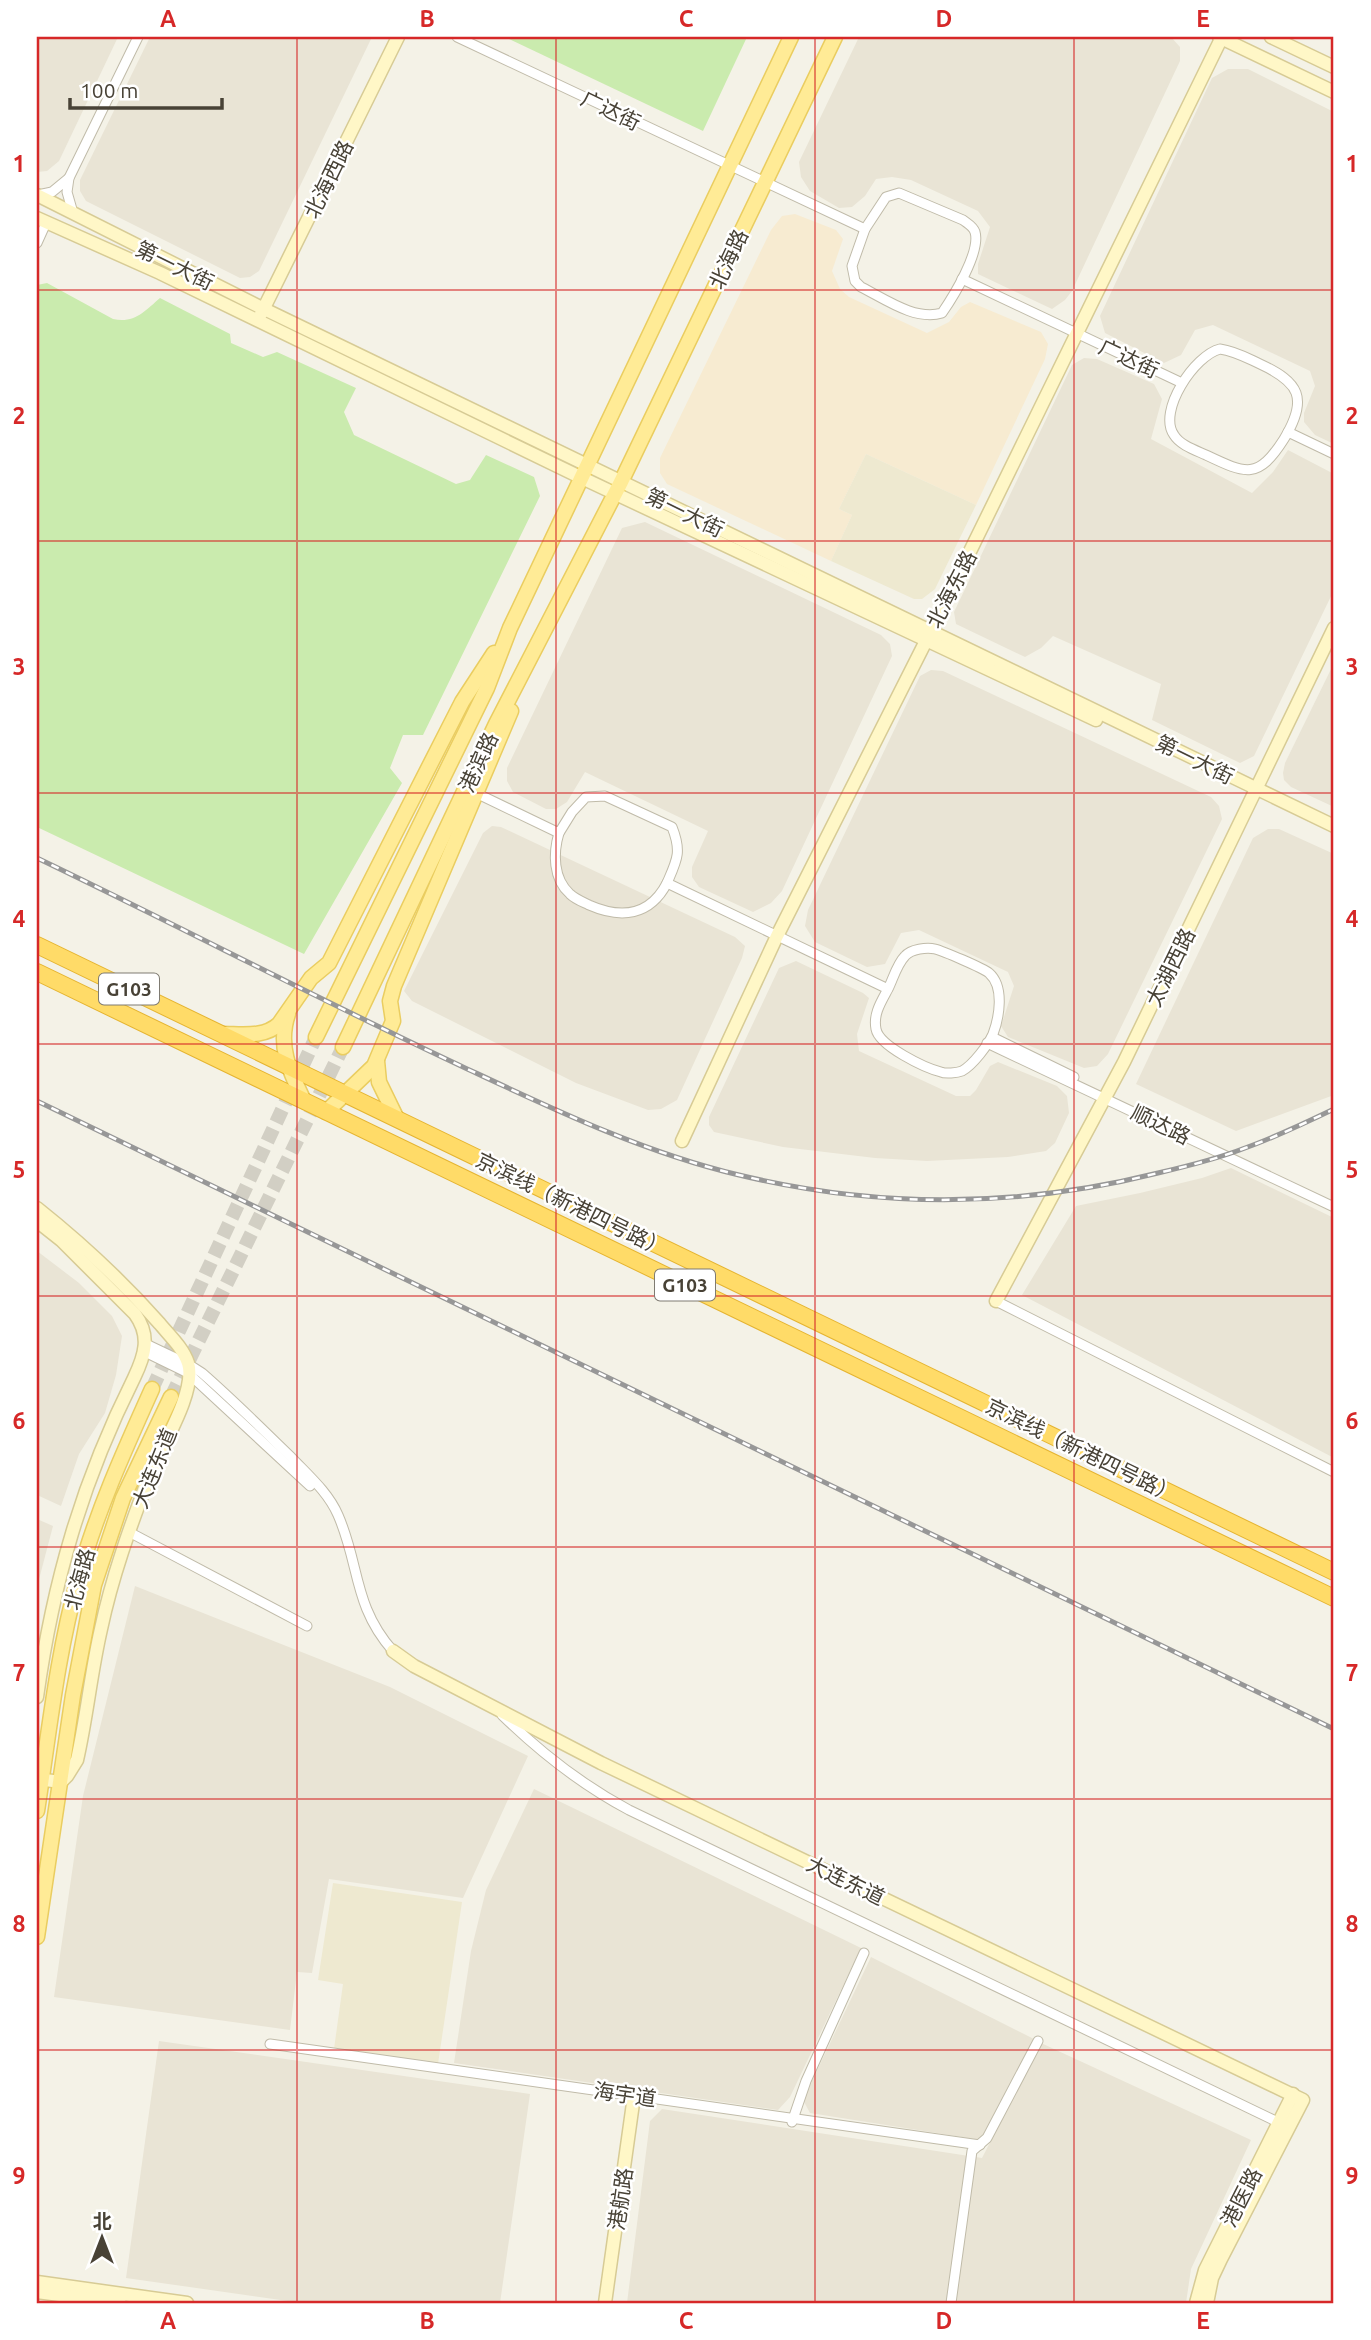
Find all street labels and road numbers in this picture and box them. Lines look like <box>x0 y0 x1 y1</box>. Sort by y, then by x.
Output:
street label: 广达街 <box>577 85 645 135</box>
street label: 北海西路 <box>299 136 357 222</box>
street label: 北海路 <box>704 225 752 293</box>
street label: 第一大街 <box>132 236 218 294</box>
street label: 广达街 <box>1095 334 1163 382</box>
street label: 第一大街 <box>642 483 728 541</box>
street label: 北海东路 <box>921 546 981 632</box>
street label: 港滨路 <box>454 728 502 796</box>
street label: 第一大街 <box>1152 730 1238 788</box>
street label: 太湖西路 <box>1141 924 1199 1010</box>
road number: G103 <box>99 973 159 1004</box>
street label: 顺达路 <box>1127 1099 1195 1149</box>
street label: 京滨线（新港四号路） <box>472 1147 672 1261</box>
road number: G103 <box>655 1270 715 1301</box>
street label: 京滨线（新港四号路） <box>982 1393 1182 1507</box>
street label: 大连东道 <box>127 1425 181 1511</box>
street label: 北海路 <box>59 1545 99 1613</box>
street label: 大连东道 <box>803 1851 889 1909</box>
street label: 海宇道 <box>592 2078 658 2110</box>
street label: 港医路 <box>1216 2163 1266 2231</box>
street label: 港航路 <box>604 2166 636 2232</box>

